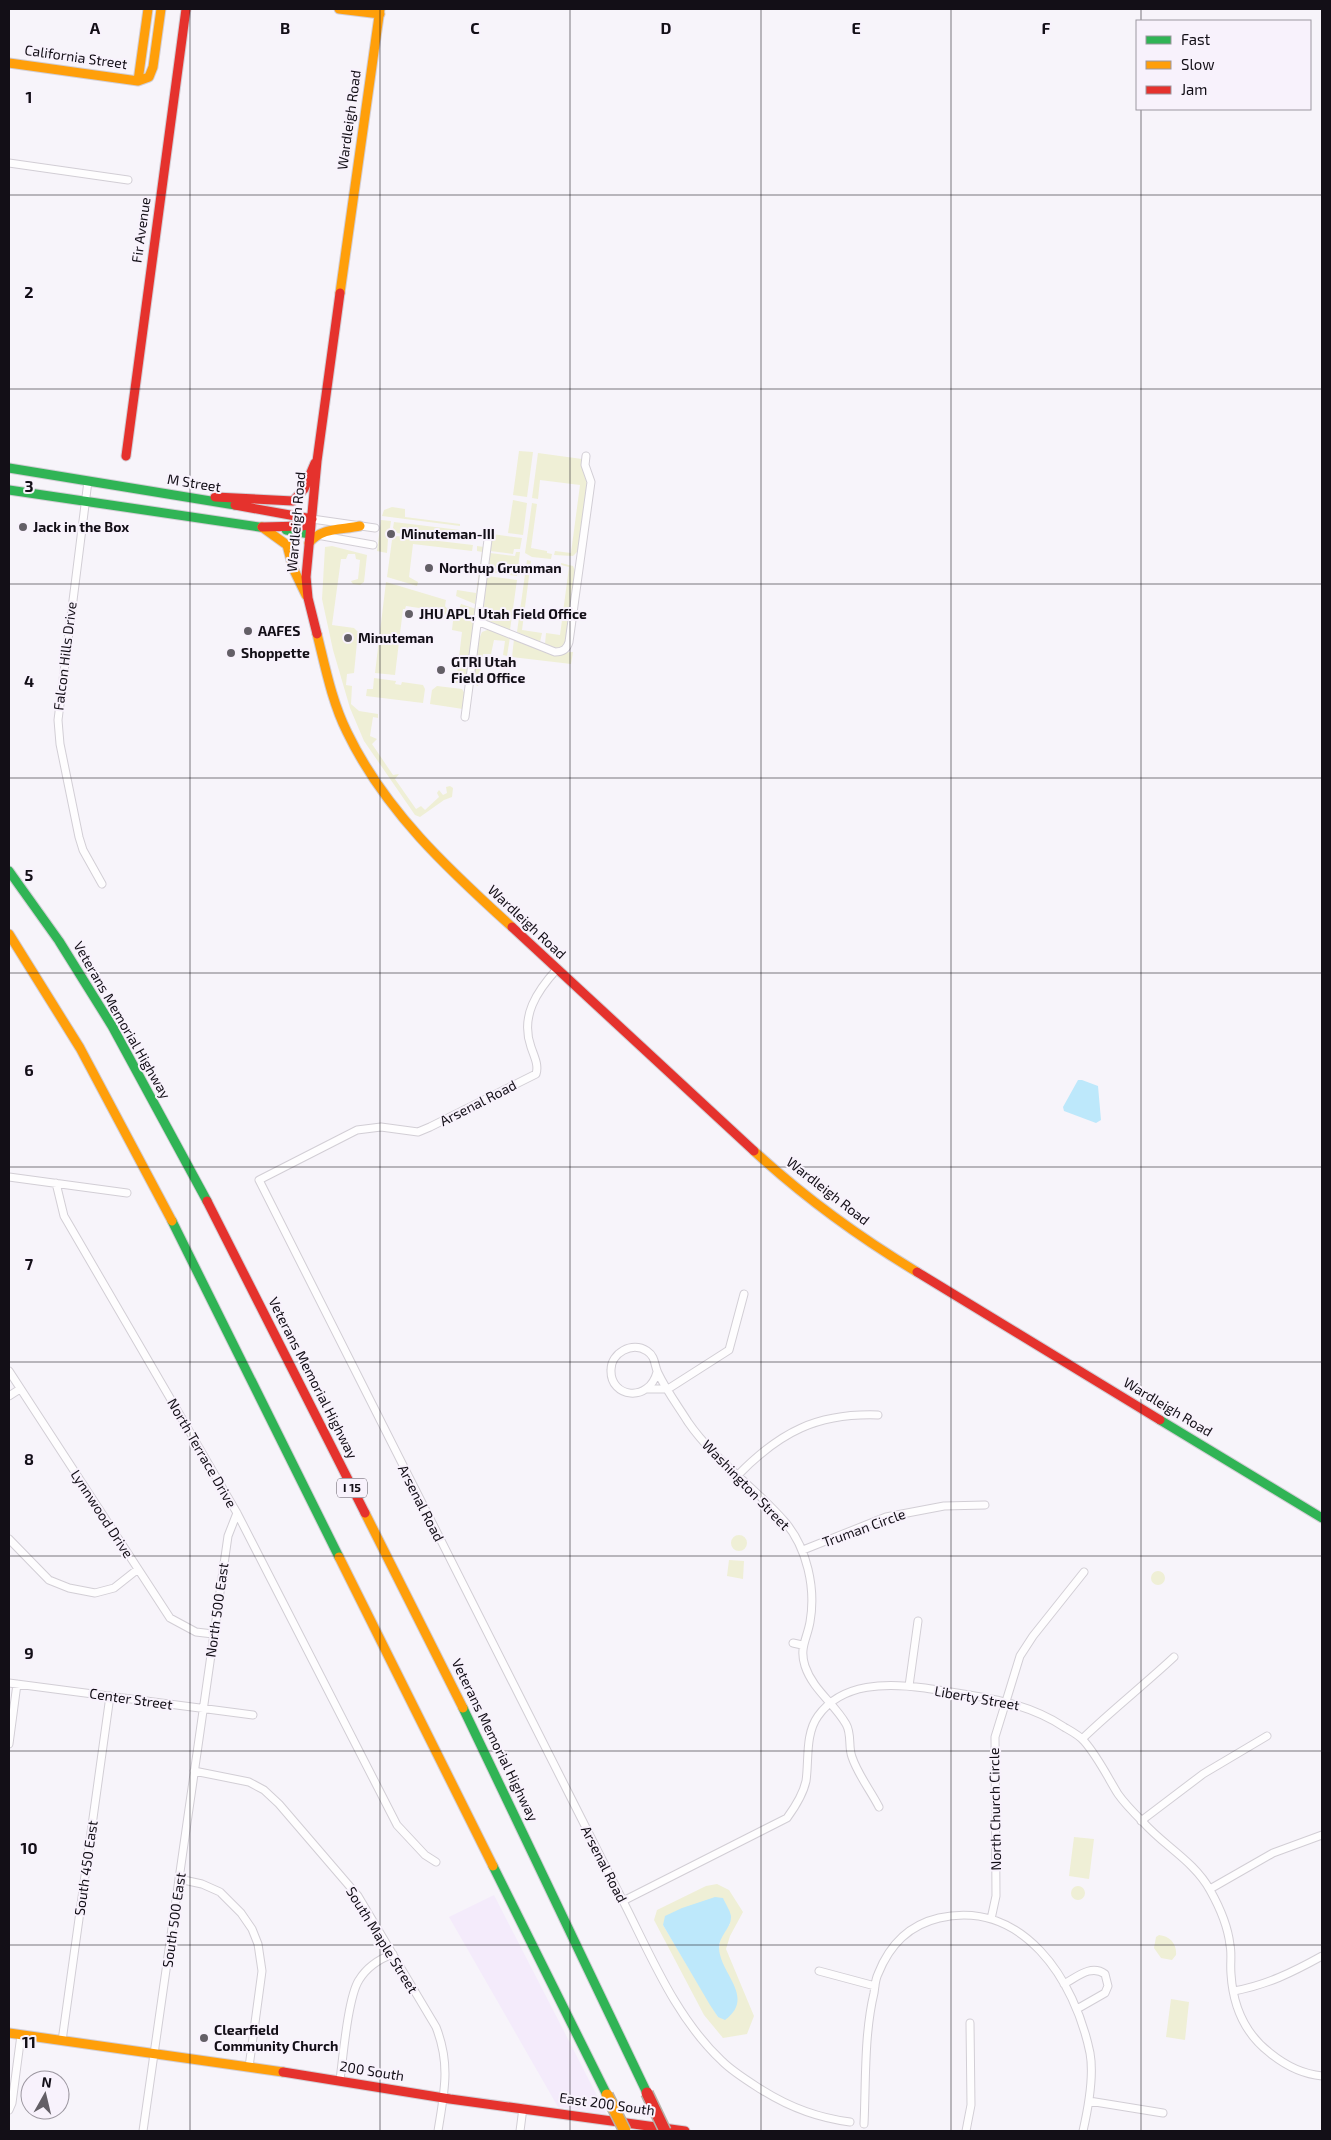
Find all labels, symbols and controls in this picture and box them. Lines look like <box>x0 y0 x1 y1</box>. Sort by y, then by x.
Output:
text: A <box>90 18 101 37</box>
text: B <box>280 18 290 37</box>
text: C <box>470 18 480 37</box>
text: D <box>661 18 672 37</box>
text: E <box>851 18 861 37</box>
text: F <box>1042 18 1051 37</box>
legend <box>1136 20 1311 110</box>
text: Fast <box>1181 30 1211 48</box>
street label: California Street <box>24 41 128 72</box>
text: Slow <box>1181 55 1215 73</box>
street label: Wardleigh Road <box>333 69 364 171</box>
text: Jam <box>1181 80 1207 98</box>
text: 1 <box>26 87 32 106</box>
street label: Fir Avenue <box>127 196 154 264</box>
text: 2 <box>24 282 34 301</box>
street label: M Street <box>166 470 222 495</box>
street label: Wardleigh Road <box>283 471 308 573</box>
text: 3 <box>24 476 34 495</box>
place label: Jack in the Box <box>33 518 129 535</box>
marker: Jack in the Box <box>17 521 29 533</box>
place label: Minuteman-III <box>401 525 495 542</box>
marker: Minuteman-III <box>385 528 397 540</box>
place label: Northup Grumman <box>439 559 562 576</box>
marker: Northup Grumman <box>423 562 435 574</box>
street label: Falcon Hills Drive <box>49 600 80 711</box>
place label: JHU APL, Utah Field Office <box>419 605 587 622</box>
marker: JHU APL, Utah Field Office <box>403 608 415 620</box>
place label: AAFES <box>258 622 300 639</box>
marker: AAFES <box>242 625 254 637</box>
place label: Minuteman <box>358 629 434 646</box>
marker: Minuteman <box>342 632 354 644</box>
place label: Shoppette <box>241 644 310 661</box>
marker: Shoppette <box>225 647 237 659</box>
place label: GTRI Utah Field Office <box>451 653 525 686</box>
marker: GTRI Utah Field Office <box>435 664 447 676</box>
text: 4 <box>24 671 34 690</box>
text: 5 <box>25 865 34 884</box>
street label: Wardleigh Road <box>485 881 570 962</box>
street label: Veterans Memorial Highway <box>70 938 175 1102</box>
text: 6 <box>24 1060 34 1079</box>
street label: Arsenal Road <box>437 1076 519 1129</box>
street label: Wardleigh Road <box>783 1153 873 1228</box>
text: 7 <box>25 1254 34 1273</box>
street label: Veterans Memorial Highway <box>265 1294 362 1462</box>
street label: Wardleigh Road <box>1121 1373 1216 1440</box>
street label: North Terrace Drive <box>164 1395 241 1510</box>
street label: Washington Street <box>699 1436 794 1533</box>
text: 8 <box>24 1449 34 1468</box>
street label: Arsenal Road <box>395 1462 448 1544</box>
street label: Lynnwood Drive <box>68 1466 137 1561</box>
road number: I 15 <box>337 1479 367 1498</box>
street label: Truman Circle <box>820 1505 908 1550</box>
street label: North 500 East <box>201 1561 232 1658</box>
text: 9 <box>24 1643 34 1662</box>
street label: Veterans Memorial Highway <box>449 1656 543 1825</box>
street label: Liberty Street <box>933 1682 1021 1713</box>
street label: Center Street <box>88 1684 174 1713</box>
street label: North Church Circle <box>985 1747 1004 1871</box>
street label: South 450 East <box>70 1819 101 1917</box>
street label: Arsenal Road <box>578 1823 631 1905</box>
text: 10 <box>20 1838 38 1857</box>
street label: South 500 East <box>158 1871 189 1969</box>
street label: South Maple Street <box>343 1883 422 1996</box>
place label: Clearfield Community Church <box>214 2021 338 2054</box>
text: 11 <box>22 2032 36 2051</box>
marker: Clearfield Community Church <box>198 2032 210 2044</box>
street label: 200 South <box>339 2057 406 2084</box>
north arrow <box>20 2070 70 2120</box>
text: N <box>41 2073 53 2091</box>
street label: East 200 South <box>558 2088 656 2119</box>

